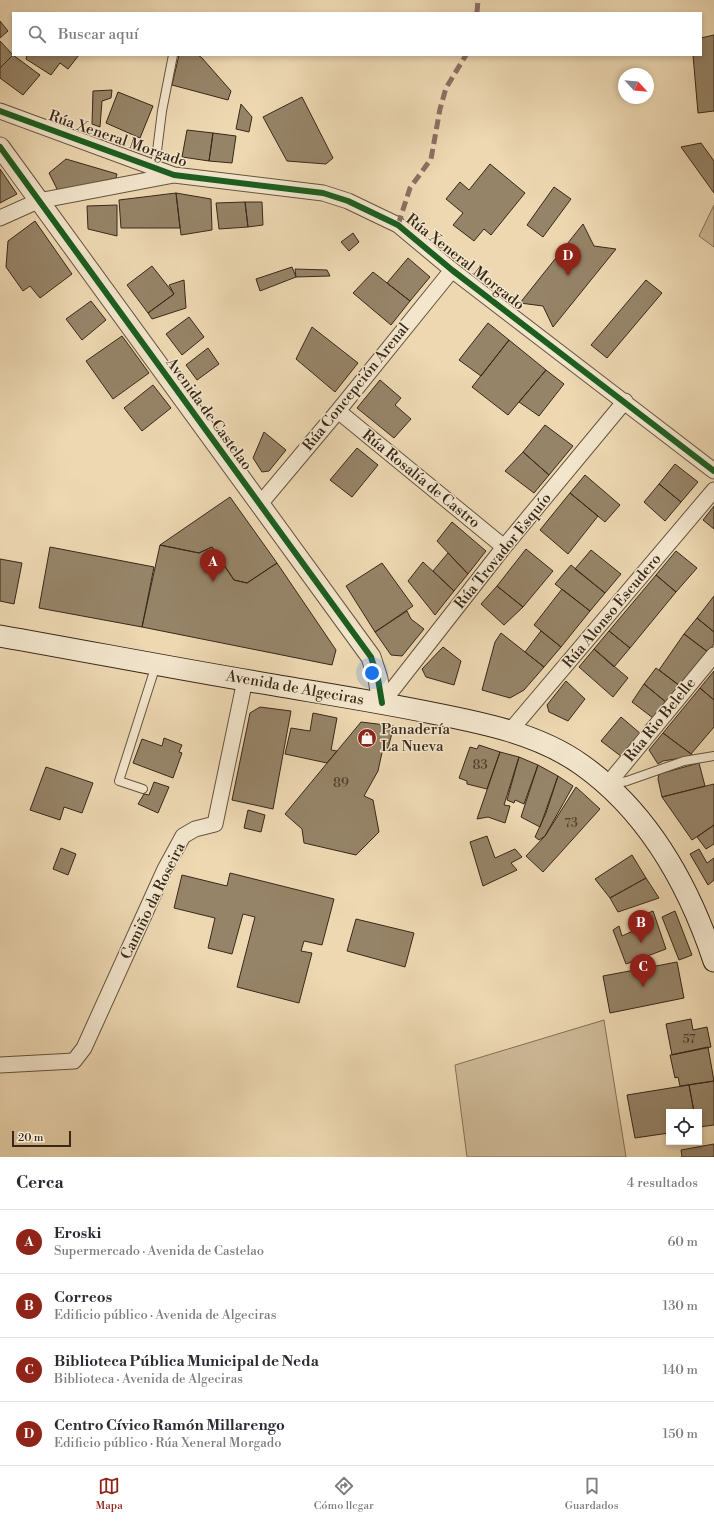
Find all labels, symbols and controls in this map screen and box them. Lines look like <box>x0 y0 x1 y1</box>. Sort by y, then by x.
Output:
search box <box>12 12 702 56</box>
icon: search <box>26 23 48 45</box>
text: Buscar aquí <box>58 25 139 44</box>
north arrow <box>618 68 654 104</box>
street label: Rúa Xeneral Morgado <box>46 106 190 172</box>
street label: Rúa Xeneral Morgado <box>402 210 528 314</box>
pin: D <box>555 243 581 276</box>
street label: Rúa Concepción Arenal <box>298 319 414 455</box>
street label: Avenida de Castelao <box>161 353 256 474</box>
street label: Rúa Rosalía de Castro <box>358 426 484 532</box>
street label: Rúa Trovador Esquío <box>450 489 556 613</box>
pin: A <box>200 549 226 582</box>
street label: Rúa Alonso Escudero <box>559 550 665 672</box>
your location <box>362 663 382 683</box>
street label: Avenida de Algeciras <box>224 666 365 709</box>
street label: Rúa Rio Belelle <box>620 674 700 766</box>
place label: Panadería La Nueva <box>381 720 450 756</box>
shop icon: Panadería La Nueva <box>356 727 378 749</box>
house number: 83 <box>472 757 488 773</box>
house number: 89 <box>333 775 349 791</box>
house number: 73 <box>564 815 578 831</box>
street label: Camiño da Roseira <box>117 839 190 962</box>
pin: B <box>628 910 654 943</box>
pin: C <box>630 954 656 987</box>
house number: 57 <box>682 1031 696 1047</box>
map controls <box>666 1109 702 1145</box>
button: locate <box>666 1109 702 1145</box>
scale bar <box>12 1129 71 1148</box>
text: 20 m <box>18 1131 43 1145</box>
text: Cerca <box>16 1172 64 1194</box>
text: 4 resultados <box>627 1175 698 1191</box>
text: Eroski <box>54 1224 101 1243</box>
text: A <box>24 1234 34 1250</box>
text: 60 m <box>667 1234 698 1250</box>
text: Supermercado · Avenida de Castelao <box>54 1243 264 1259</box>
text: Correos <box>54 1288 112 1307</box>
text: B <box>24 1298 34 1314</box>
text: 130 m <box>663 1298 698 1314</box>
text: Edificio público · Avenida de Algeciras <box>54 1307 276 1323</box>
text: Biblioteca Pública Municipal de Neda <box>54 1352 319 1371</box>
text: C <box>24 1362 34 1378</box>
text: 140 m <box>662 1362 698 1378</box>
text: Biblioteca · Avenida de Algeciras <box>54 1371 243 1387</box>
text: Centro Cívico Ramón Millarengo <box>54 1416 285 1435</box>
text: D <box>24 1426 34 1442</box>
text: 150 m <box>663 1426 698 1442</box>
text: Edificio público · Rúa Xeneral Morgado <box>54 1435 281 1451</box>
tab: Mapa <box>96 1475 123 1513</box>
tab: Cómo llegar <box>314 1475 374 1513</box>
tab: Guardados <box>565 1475 618 1513</box>

